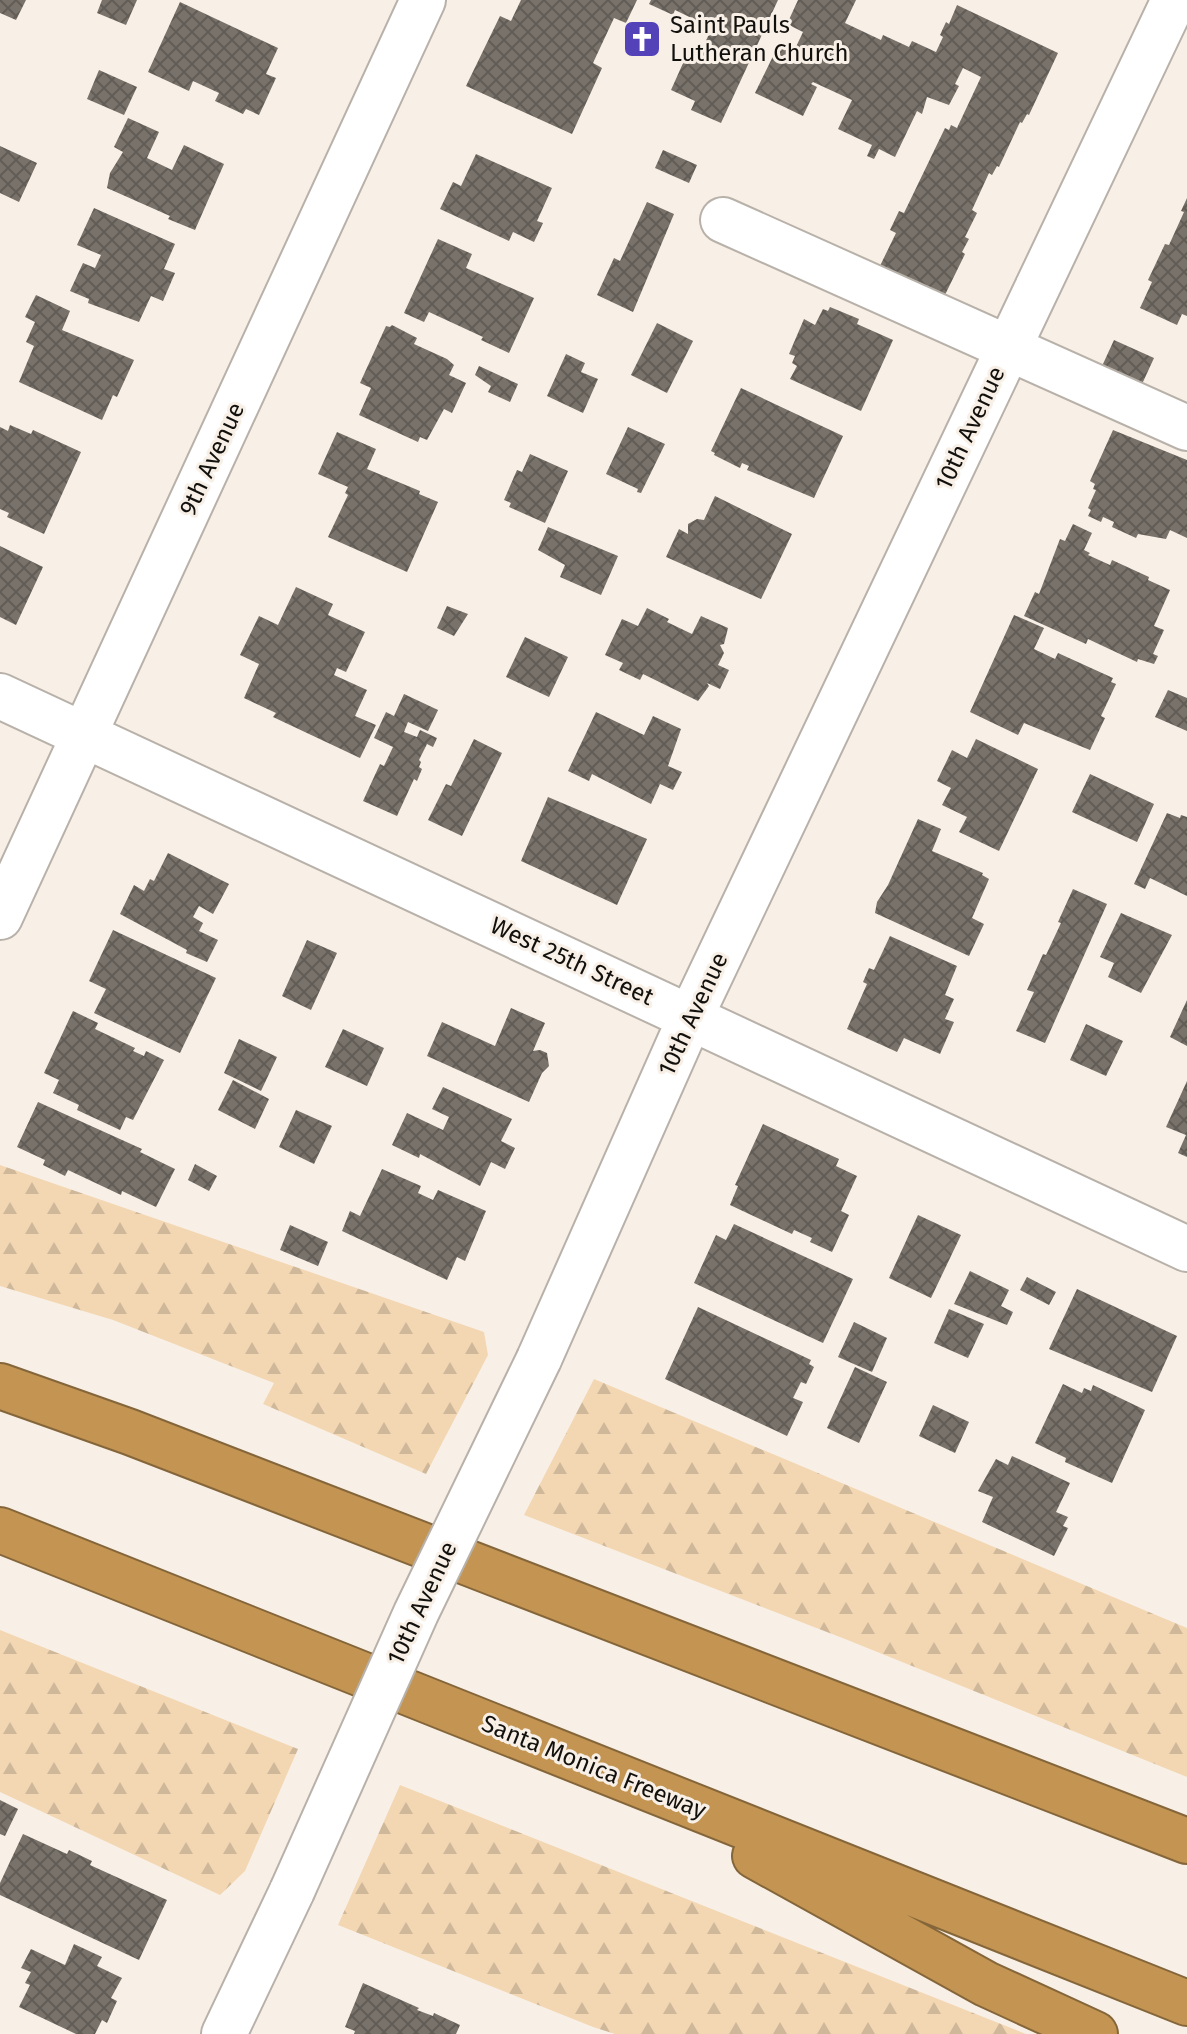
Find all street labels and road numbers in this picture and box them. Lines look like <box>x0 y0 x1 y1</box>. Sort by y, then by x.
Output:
street label: 10th Avenue <box>929 362 1011 494</box>
street label: 9th Avenue <box>174 398 250 520</box>
street label: West 25th Street <box>486 911 658 1011</box>
street label: 10th Avenue <box>652 948 734 1080</box>
street label: 10th Avenue <box>381 1537 463 1669</box>
street label: Santa Monica Freeway <box>478 1709 710 1825</box>

